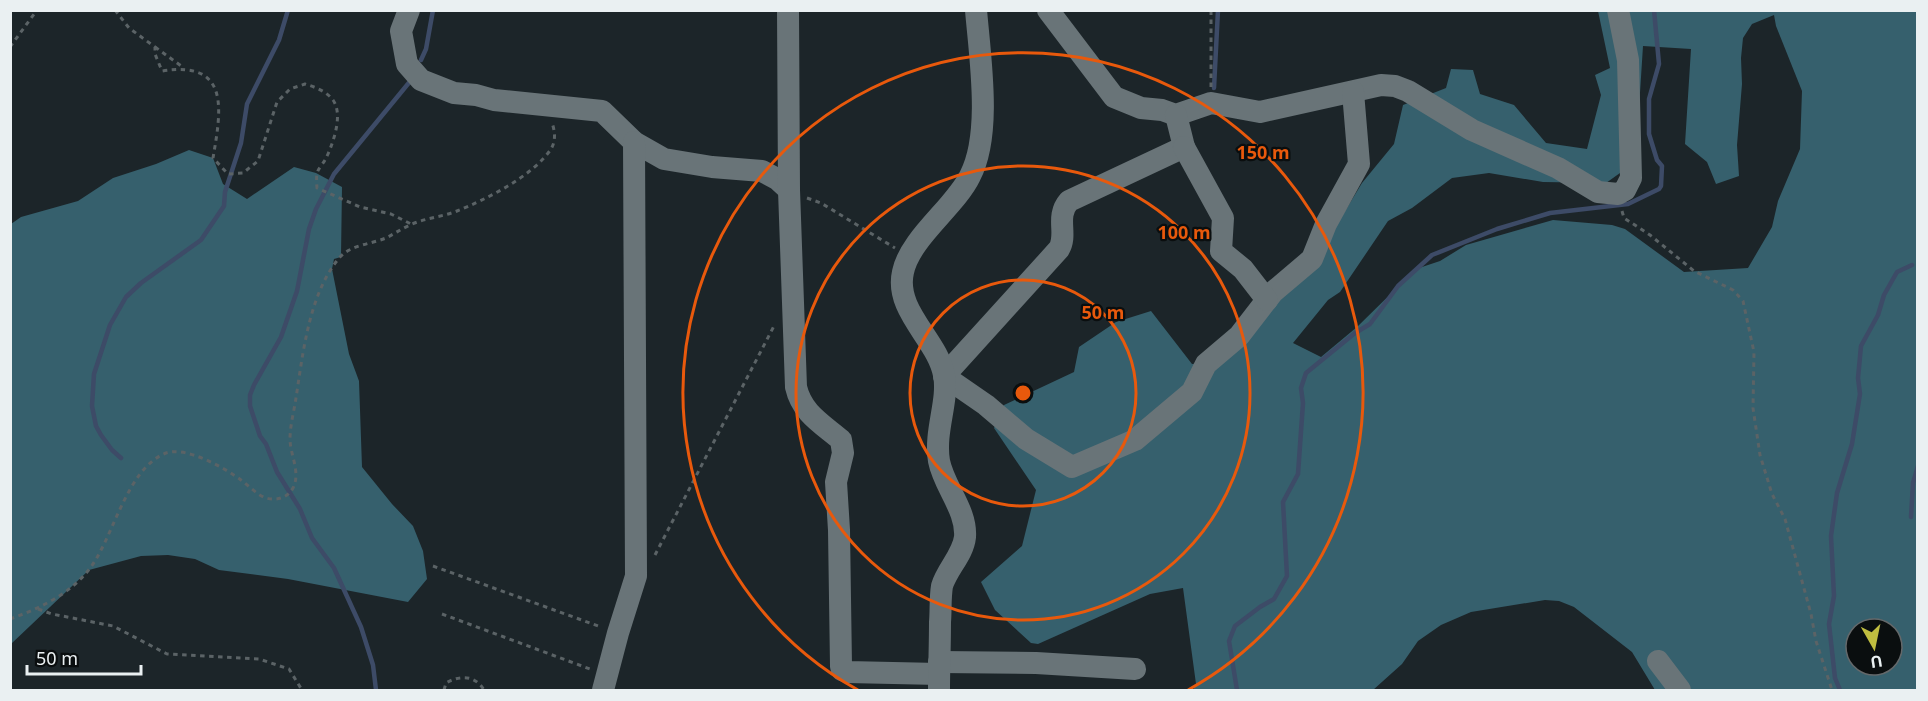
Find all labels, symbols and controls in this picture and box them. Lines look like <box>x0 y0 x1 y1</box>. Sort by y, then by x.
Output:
text: 150 m <box>1236 140 1290 164</box>
text: 100 m <box>1157 220 1211 244</box>
text: 50 m <box>1082 300 1124 324</box>
centre of rings <box>1013 383 1033 403</box>
north arrow <box>1844 617 1904 677</box>
scale bar <box>27 638 141 676</box>
text: 50 m <box>36 646 78 670</box>
text: U <box>1869 650 1884 674</box>

